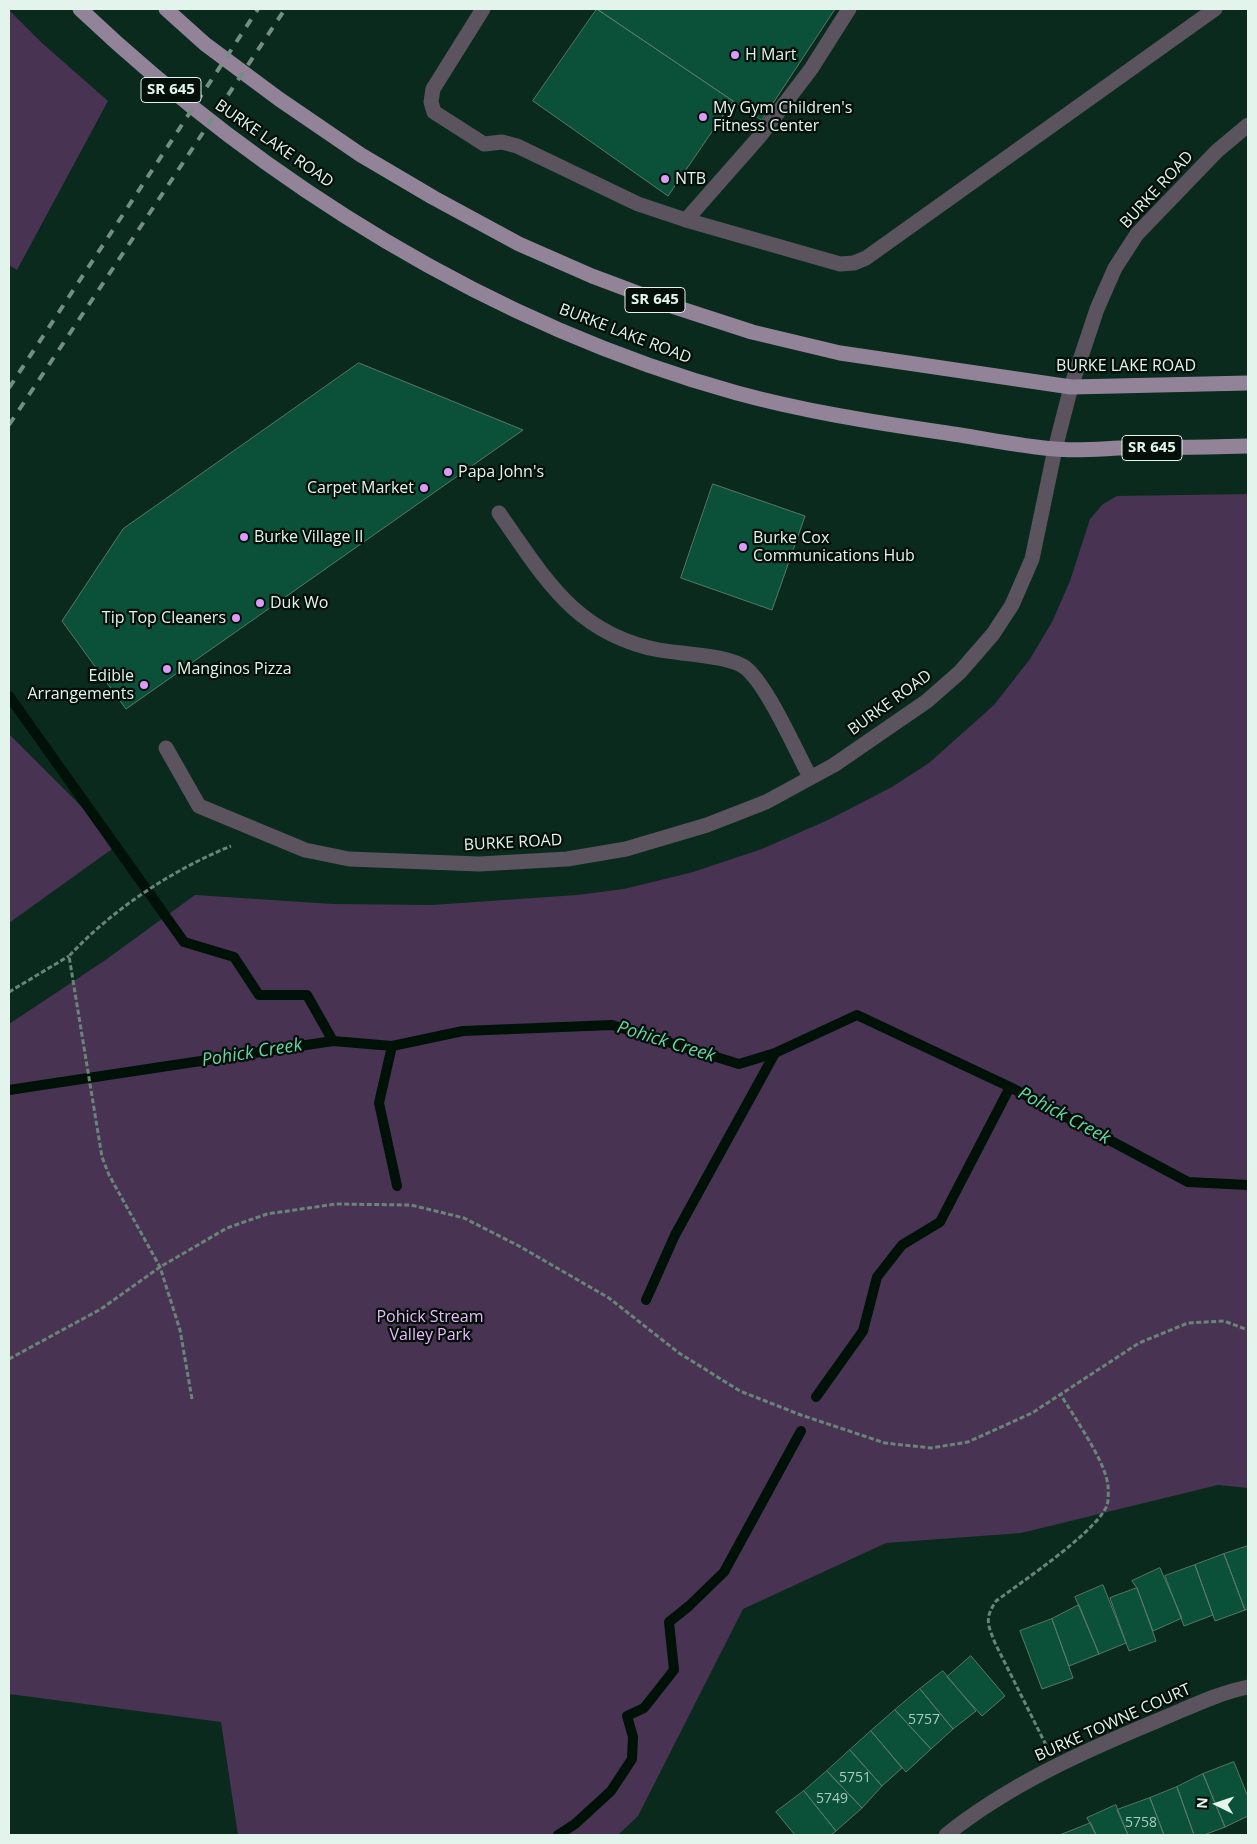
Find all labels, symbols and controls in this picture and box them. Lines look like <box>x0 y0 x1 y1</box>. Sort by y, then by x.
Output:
place label: H Mart <box>745 45 796 65</box>
marker: H Mart <box>729 49 741 61</box>
road number: SR 645 <box>141 78 201 102</box>
street label: BURKE LAKE ROAD <box>211 96 337 192</box>
place label: My Gym Children's Fitness Center <box>713 98 852 136</box>
marker: My Gym Children's Fitness Center <box>697 111 709 123</box>
street label: BURKE ROAD <box>1116 147 1198 233</box>
place label: NTB <box>675 169 706 189</box>
marker: NTB <box>659 173 671 185</box>
road number: SR 645 <box>625 288 685 312</box>
street label: BURKE LAKE ROAD <box>556 300 694 368</box>
street label: BURKE LAKE ROAD <box>1056 356 1196 376</box>
road number: SR 645 <box>1122 436 1182 460</box>
place label: Papa John's <box>458 462 544 482</box>
marker: Papa John's <box>442 466 454 478</box>
place label: Carpet Market <box>307 478 414 498</box>
marker: Carpet Market <box>418 482 430 494</box>
place label: Burke Village II <box>254 527 364 547</box>
place label: Burke Cox Communications Hub <box>753 528 915 566</box>
marker: Burke Village II <box>238 531 250 543</box>
marker: Burke Cox Communications Hub <box>737 541 749 553</box>
place label: Duk Wo <box>270 593 328 613</box>
marker: Duk Wo <box>254 597 266 609</box>
place label: Tip Top Cleaners <box>102 608 226 628</box>
marker: Tip Top Cleaners <box>230 612 242 624</box>
place label: Manginos Pizza <box>177 659 292 679</box>
marker: Manginos Pizza <box>161 663 173 675</box>
place label: Edible Arrangements <box>27 666 134 704</box>
street label: BURKE ROAD <box>844 666 936 740</box>
marker: Edible Arrangements <box>138 679 150 691</box>
street label: BURKE ROAD <box>463 831 563 855</box>
water label: Pohick Creek <box>614 1017 718 1067</box>
water label: Pohick Creek <box>200 1034 304 1072</box>
water label: Pohick Creek <box>1014 1083 1114 1149</box>
park label: Pohick Stream Valley Park <box>376 1307 484 1345</box>
street label: BURKE TOWNE COURT <box>1032 1680 1194 1766</box>
house number: 5757 <box>908 1712 940 1728</box>
house number: 5751 <box>839 1770 871 1786</box>
north arrow <box>1192 1779 1242 1829</box>
house number: 5749 <box>816 1791 848 1807</box>
text: N <box>1192 1797 1211 1809</box>
house number: 5758 <box>1125 1815 1157 1831</box>

